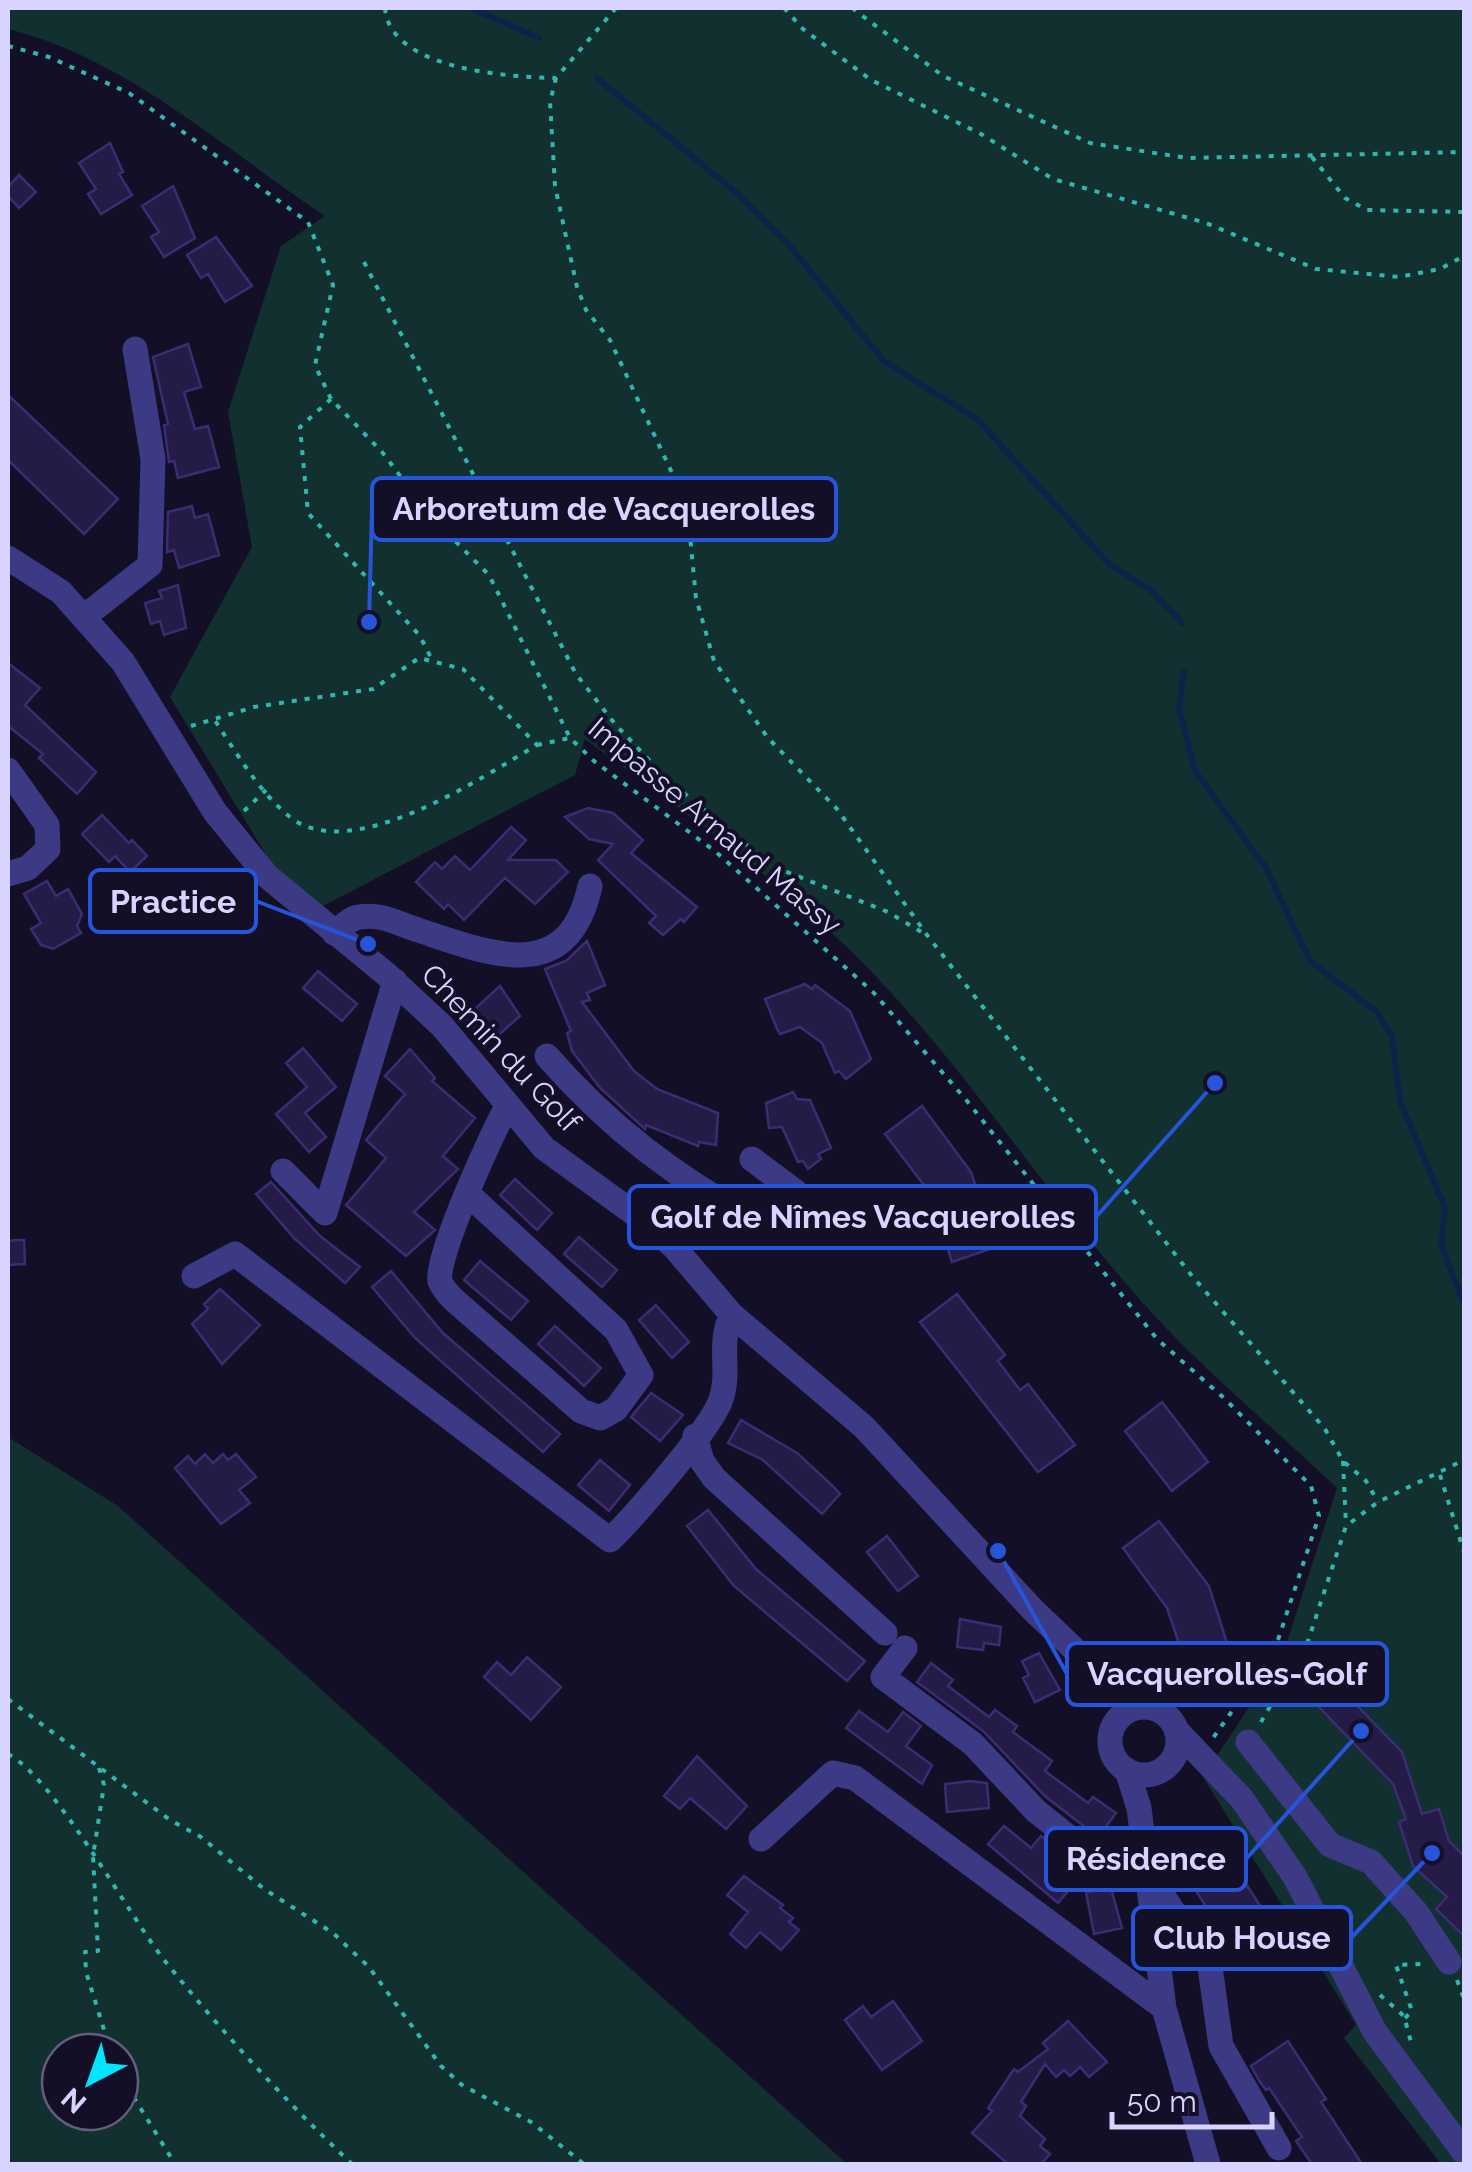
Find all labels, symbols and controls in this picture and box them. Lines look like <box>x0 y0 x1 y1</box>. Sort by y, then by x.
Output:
callout: Arboretum de Vacquerolles <box>372 478 836 540</box>
text: Arboretum de Vacquerolles <box>393 490 815 527</box>
street label: Impasse Arnaud Massy <box>581 710 849 942</box>
callout: Practice <box>90 870 256 932</box>
text: Practice <box>110 883 236 920</box>
street label: Chemin du Golf <box>414 957 588 1140</box>
callout: Golf de Nîmes Vacquerolles <box>629 1186 1096 1248</box>
text: Golf de Nîmes Vacquerolles <box>650 1198 1076 1235</box>
callout: Vacquerolles-Golf <box>1067 1643 1387 1705</box>
text: Vacquerolles-Golf <box>1087 1655 1368 1692</box>
callout: Résidence <box>1046 1828 1246 1890</box>
text: Résidence <box>1066 1840 1226 1877</box>
callout: Club House <box>1133 1907 1351 1969</box>
text: Club House <box>1153 1919 1331 1956</box>
north arrow <box>40 2032 140 2132</box>
scale bar <box>1112 2067 1272 2129</box>
text: N <box>55 2081 93 2120</box>
text: 50 m <box>1127 2084 1197 2119</box>

